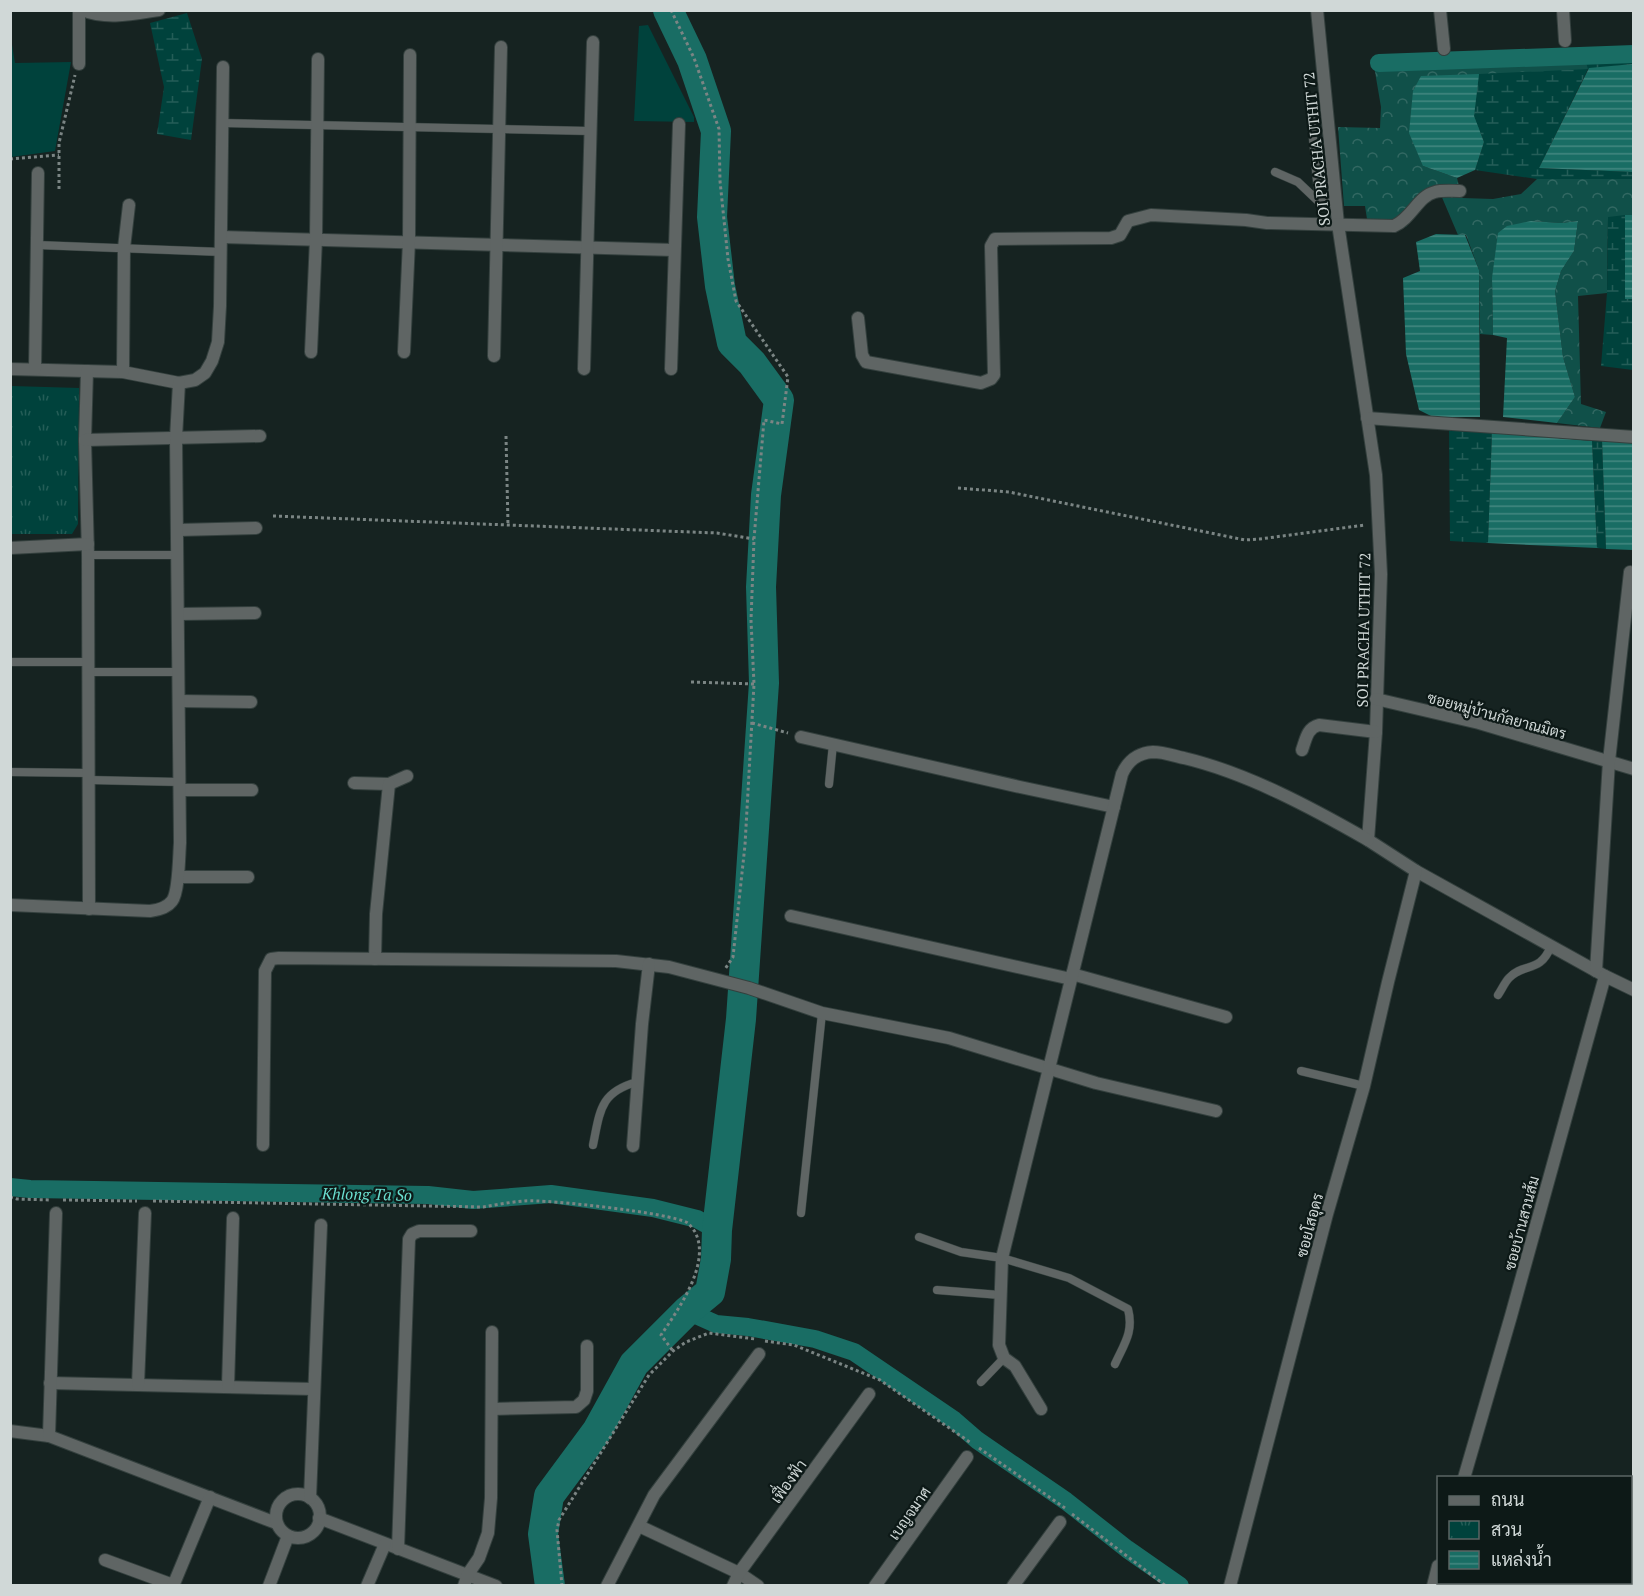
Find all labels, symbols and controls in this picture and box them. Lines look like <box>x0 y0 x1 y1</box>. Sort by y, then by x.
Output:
street label: SOI PRACHA UTHIT 72 <box>1298 71 1334 227</box>
street label: SOI PRACHA UTHIT 72 <box>1352 553 1374 707</box>
street label: ซอยหมู่บ้านกัลยาณมิตร <box>1425 687 1569 744</box>
street label: ซอยบ้านสวนส้ม <box>1499 1174 1543 1272</box>
water label: Khlong Ta So <box>321 1182 412 1206</box>
street label: ซอยโสอุดร <box>1291 1191 1329 1260</box>
street label: เฟื่องฟ้า <box>762 1453 811 1507</box>
legend <box>1437 1476 1632 1584</box>
street label: เบญจมาศ <box>883 1482 935 1544</box>
text: ถนน <box>1491 1487 1524 1511</box>
text: สวน <box>1491 1517 1522 1541</box>
text: แหล่งน้ำ <box>1491 1544 1552 1571</box>

